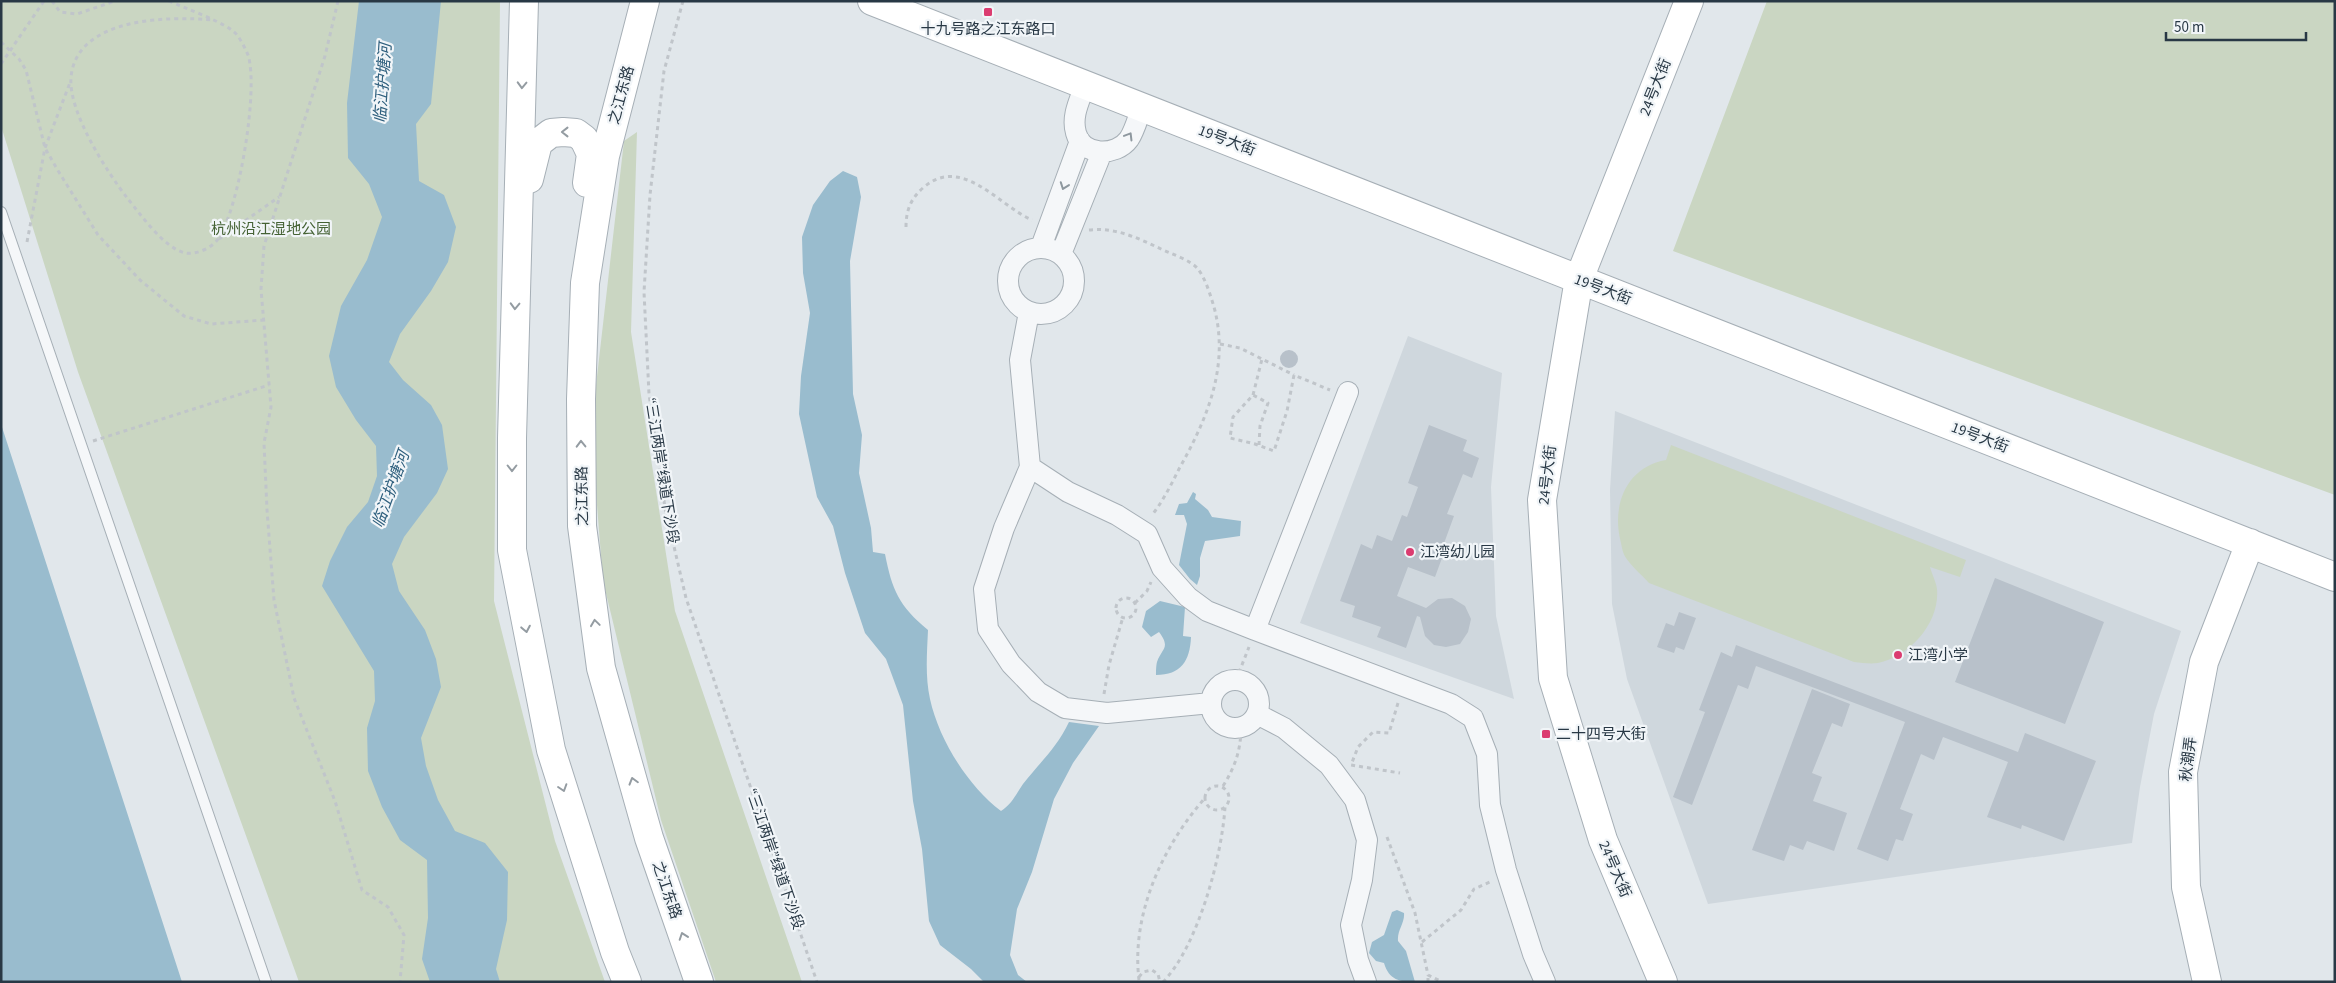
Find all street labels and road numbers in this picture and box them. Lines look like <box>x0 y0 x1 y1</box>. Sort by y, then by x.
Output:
street label: 24号大街 <box>1635 55 1676 119</box>
street label: 之江东路 <box>604 63 639 127</box>
street label: 19号大街 <box>1195 120 1259 161</box>
street label: 19号大街 <box>1571 269 1635 310</box>
street label: “三江两岸”绿道下沙段 <box>640 396 683 546</box>
street label: 19号大街 <box>1948 417 2012 458</box>
street label: 24号大街 <box>1533 444 1562 506</box>
street label: 之江东路 <box>571 466 594 526</box>
street label: 秋潮弄 <box>2175 735 2202 783</box>
street label: “三江两岸”绿道下沙段 <box>741 786 809 932</box>
street label: 24号大街 <box>1593 838 1636 901</box>
street label: 之江东路 <box>647 858 686 922</box>

